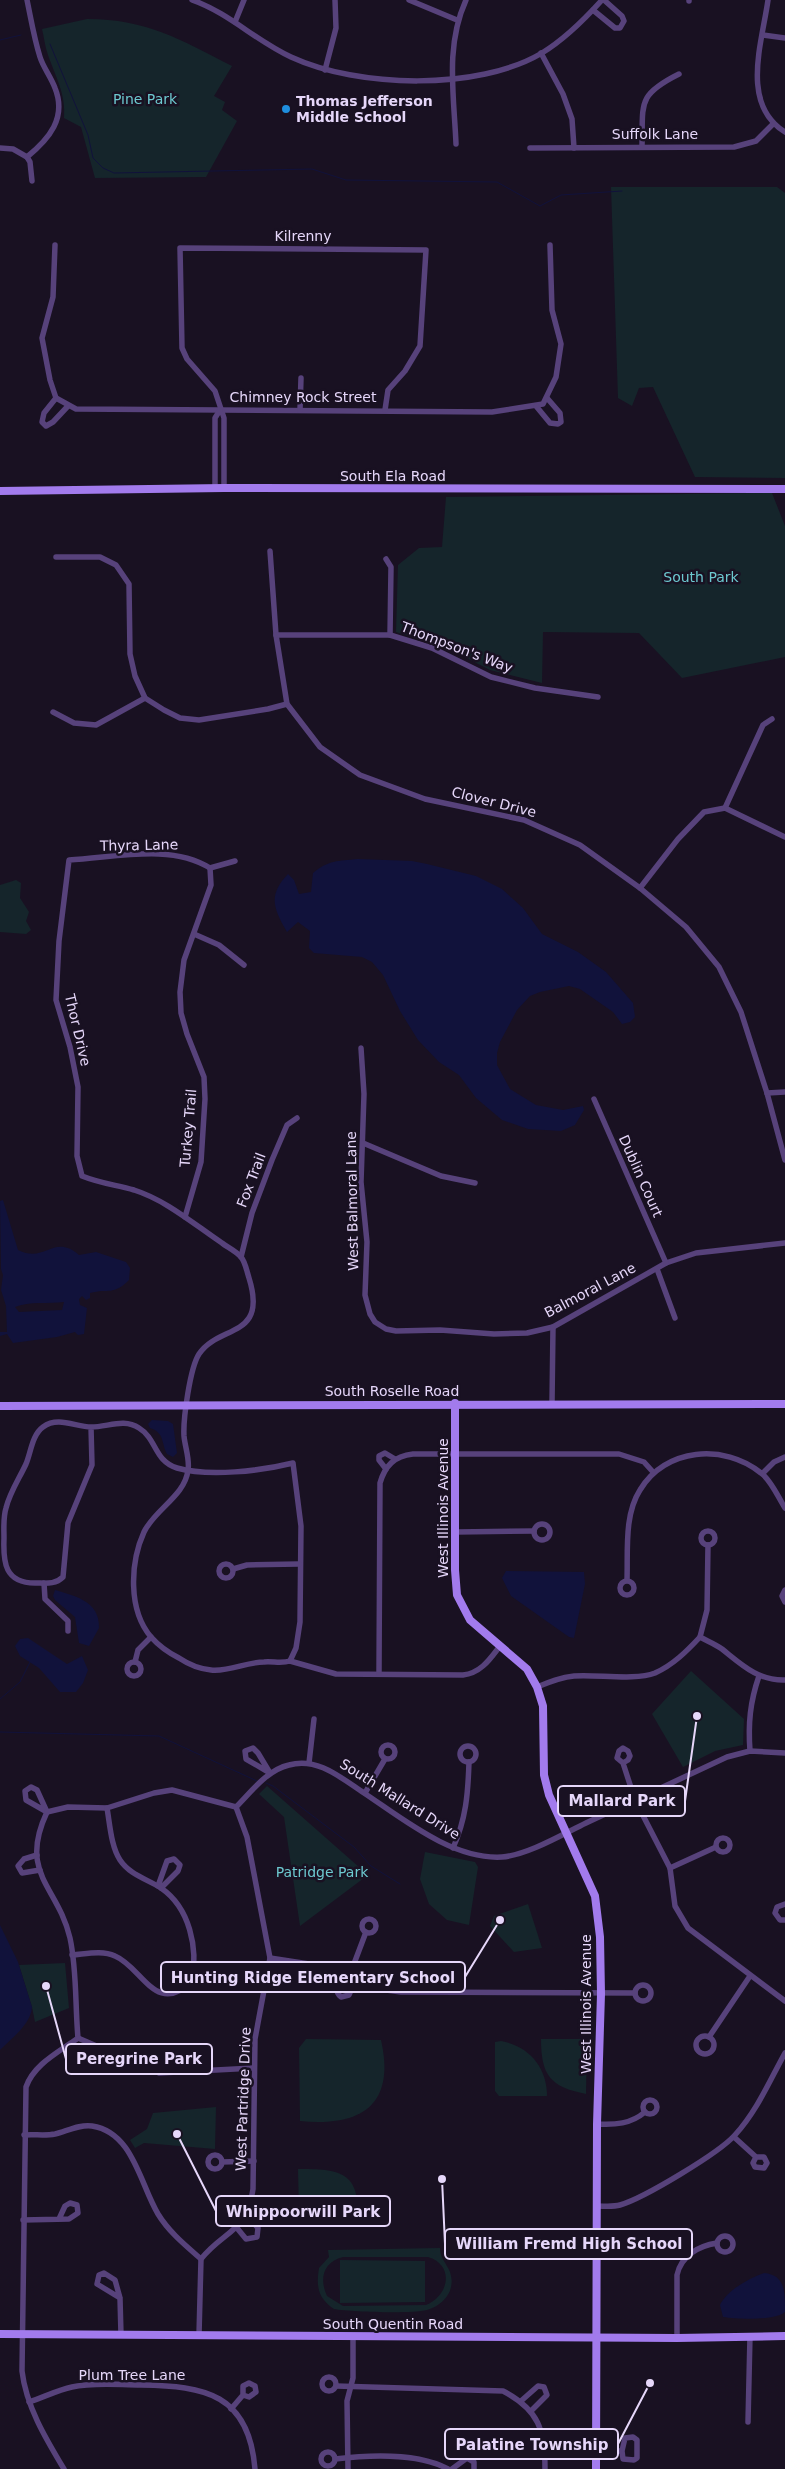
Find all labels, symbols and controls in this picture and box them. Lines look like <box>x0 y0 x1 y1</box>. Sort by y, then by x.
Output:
park label: Pine Park <box>113 91 178 107</box>
place label: Thomas Jefferson Middle School <box>296 93 433 125</box>
marker: Thomas Jefferson Middle School <box>280 103 292 115</box>
street label: Suffolk Lane <box>612 126 698 142</box>
street label: Kilrenny <box>274 228 332 244</box>
street label: Chimney Rock Street <box>230 389 377 405</box>
street label: South Ela Road <box>340 468 446 484</box>
park label: South Park <box>663 569 740 585</box>
street label: Thompson's Way <box>398 618 515 676</box>
street label: Clover Drive <box>450 784 538 820</box>
street label: Thyra Lane <box>99 836 178 854</box>
street label: Thor Drive <box>62 991 94 1068</box>
street label: Turkey Trail <box>177 1088 199 1169</box>
street label: West Balmoral Lane <box>343 1131 361 1271</box>
street label: Dublin Court <box>616 1133 666 1220</box>
street label: Fox Trail <box>233 1151 269 1209</box>
street label: Balmoral Lane <box>542 1259 638 1321</box>
street label: South Roselle Road <box>325 1383 459 1399</box>
street label: West Illinois Avenue <box>435 1438 451 1578</box>
street label: South Mallard Drive <box>337 1756 463 1842</box>
callout: Mallard Park <box>558 1786 685 1816</box>
text: Mallard Park <box>569 1792 676 1810</box>
park label: Patridge Park <box>276 1864 369 1880</box>
street label: West Illinois Avenue <box>578 1934 594 2074</box>
callout: Hunting Ridge Elementary School <box>161 1962 465 1992</box>
text: Hunting Ridge Elementary School <box>171 1969 455 1987</box>
street label: West Partridge Drive <box>232 2027 254 2171</box>
callout: Peregrine Park <box>66 2044 212 2074</box>
text: Peregrine Park <box>76 2050 203 2068</box>
callout: Whippoorwill Park <box>216 2196 390 2226</box>
text: Whippoorwill Park <box>226 2203 381 2221</box>
callout: William Fremd High School <box>445 2229 692 2259</box>
text: William Fremd High School <box>456 2235 683 2253</box>
street label: South Quentin Road <box>323 2316 463 2332</box>
street label: Plum Tree Lane <box>79 2367 185 2383</box>
callout: Palatine Township <box>445 2429 618 2459</box>
text: Palatine Township <box>456 2436 609 2454</box>

